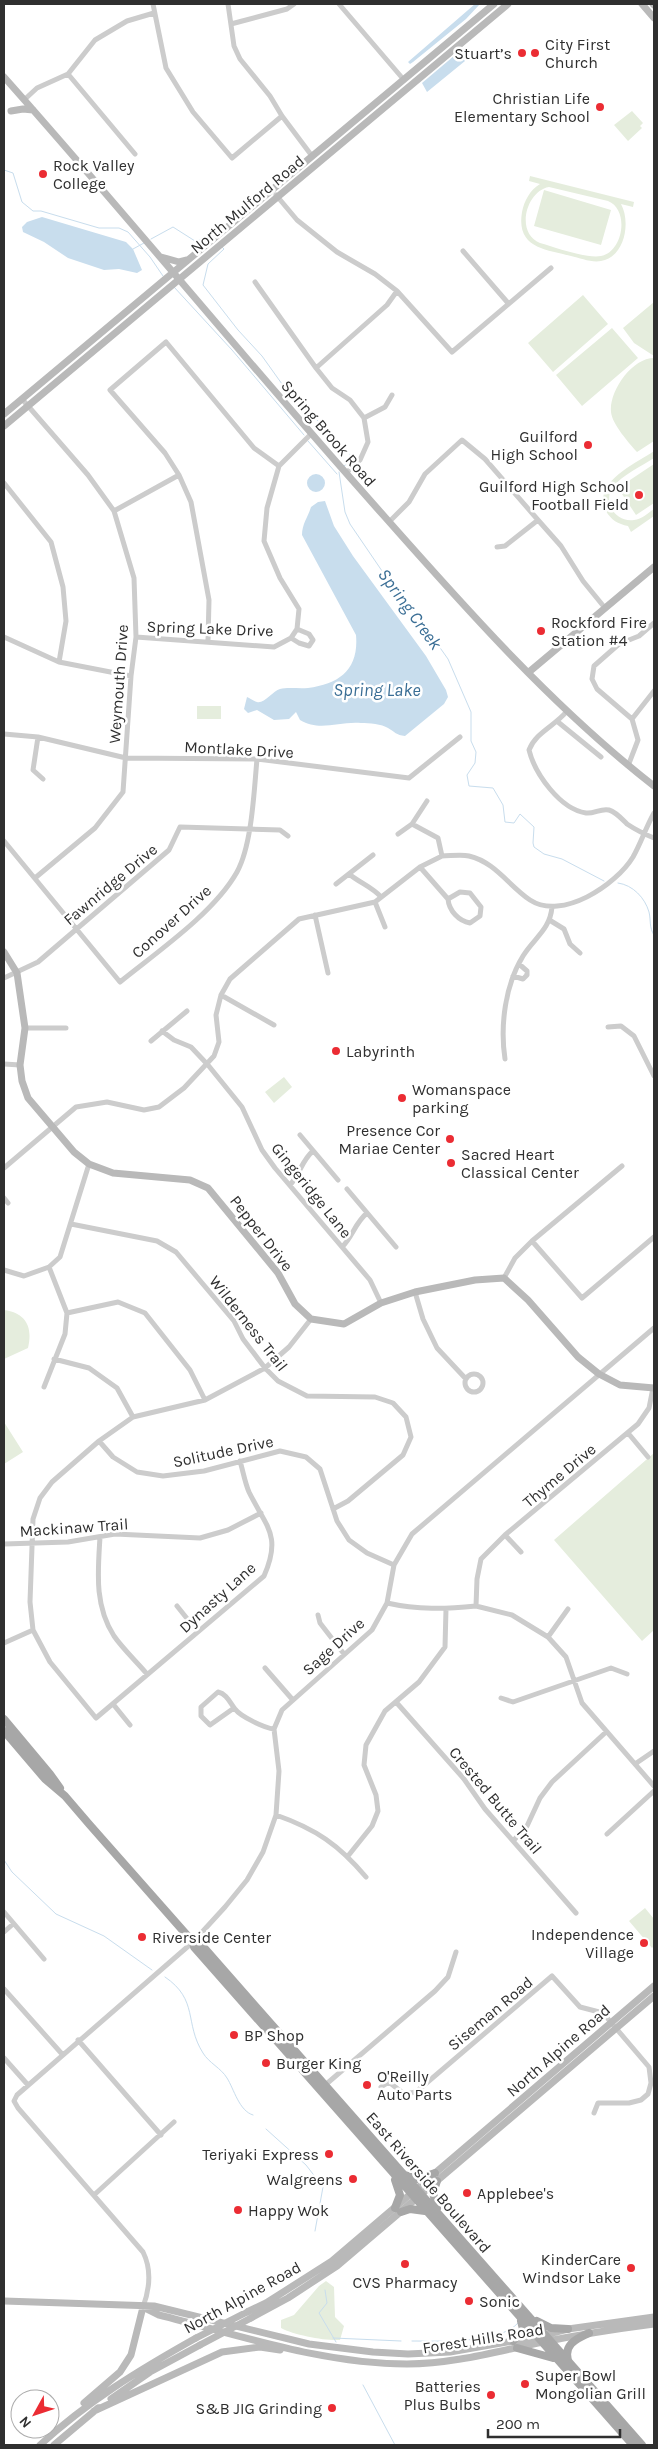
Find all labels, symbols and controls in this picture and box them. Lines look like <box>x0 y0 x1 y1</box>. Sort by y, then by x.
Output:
place label: City First Church <box>545 35 610 72</box>
place label: Stuart’s <box>454 44 512 63</box>
marker: Stuart’s <box>516 47 528 59</box>
marker: City First Church <box>529 47 541 59</box>
place label: Christian Life Elementary School <box>454 89 590 126</box>
marker: Christian Life Elementary School <box>594 101 606 113</box>
street label: North Mulford Road <box>187 151 308 258</box>
place label: Rock Valley College <box>53 156 135 193</box>
marker: Rock Valley College <box>37 168 49 180</box>
street label: Spring Brook Road <box>277 376 380 490</box>
place label: Guilford High School <box>490 427 578 464</box>
marker: Guilford High School <box>582 439 594 451</box>
place label: Guilford High School Football Field <box>479 477 629 514</box>
marker: Guilford High School Football Field <box>633 489 645 501</box>
water label: Spring Creek <box>373 564 447 655</box>
place label: Rockford Fire Station #4 <box>551 613 647 650</box>
street label: Spring Lake Drive <box>146 617 274 640</box>
street label: Weymouth Drive <box>105 624 132 744</box>
marker: Rockford Fire Station #4 <box>535 625 547 637</box>
water label: Spring Lake <box>333 679 421 701</box>
street label: Montlake Drive <box>184 737 294 762</box>
street label: Fawnridge Drive <box>60 840 161 929</box>
street label: Conover Drive <box>128 881 215 962</box>
place label: Labyrinth <box>346 1042 415 1061</box>
marker: Labyrinth <box>330 1045 342 1057</box>
place label: Womanspace parking <box>412 1080 511 1117</box>
marker: Womanspace parking <box>396 1092 408 1104</box>
place label: Presence Cor Mariae Center <box>339 1121 440 1158</box>
marker: Presence Cor Mariae Center <box>444 1133 456 1145</box>
street label: Gingeridge Lane <box>267 1139 356 1242</box>
place label: Sacred Heart Classical Center <box>461 1145 579 1182</box>
marker: Sacred Heart Classical Center <box>445 1157 457 1169</box>
street label: Pepper Drive <box>226 1192 297 1275</box>
street label: Wilderness Trail <box>205 1272 292 1375</box>
street label: Solitude Drive <box>171 1432 275 1471</box>
street label: Thyme Drive <box>519 1439 600 1511</box>
street label: Mackinaw Trail <box>19 1514 129 1541</box>
street label: Dynasty Lane <box>175 1558 259 1637</box>
street label: Sage Drive <box>298 1614 368 1679</box>
street label: Crested Butte Trail <box>445 1743 546 1858</box>
place label: Independence Village <box>531 1925 634 1962</box>
place label: Riverside Center <box>152 1928 271 1947</box>
marker: Riverside Center <box>136 1931 148 1943</box>
marker: Independence Village <box>638 1937 650 1949</box>
street label: Siseman Road <box>444 1972 537 2054</box>
street label: North Alpine Road <box>503 2000 614 2101</box>
place label: BP Shop <box>244 2026 304 2045</box>
marker: BP Shop <box>228 2029 240 2041</box>
place label: Burger King <box>276 2054 361 2073</box>
marker: Burger King <box>260 2057 272 2069</box>
place label: O'Reilly Auto Parts <box>377 2067 452 2104</box>
marker: O'Reilly Auto Parts <box>361 2079 373 2091</box>
street label: East Riverside Boulevard <box>362 2108 495 2257</box>
place label: Teriyaki Express <box>202 2145 319 2164</box>
marker: Teriyaki Express <box>323 2148 335 2160</box>
place label: Walgreens <box>267 2170 343 2189</box>
marker: Walgreens <box>347 2173 359 2185</box>
place label: Applebee's <box>477 2184 554 2203</box>
marker: Applebee's <box>461 2187 473 2199</box>
place label: Happy Wok <box>248 2201 329 2220</box>
marker: Happy Wok <box>232 2204 244 2216</box>
place label: KinderCare Windsor Lake <box>523 2250 621 2287</box>
street label: North Alpine Road <box>180 2257 304 2338</box>
marker: CVS Pharmacy <box>399 2258 411 2270</box>
marker: KinderCare Windsor Lake <box>625 2262 637 2274</box>
place label: CVS Pharmacy <box>353 2273 458 2292</box>
place label: Sonic <box>479 2292 520 2311</box>
marker: Sonic <box>463 2295 475 2307</box>
street label: Forest Hills Road <box>421 2320 545 2357</box>
place label: Super Bowl Mongolian Grill <box>535 2366 646 2403</box>
place label: Batteries Plus Bulbs <box>404 2377 481 2414</box>
marker: Super Bowl Mongolian Grill <box>519 2378 531 2390</box>
north arrow <box>10 2389 60 2439</box>
marker: Batteries Plus Bulbs <box>485 2389 497 2401</box>
place label: S&B JIG Grinding <box>195 2399 322 2418</box>
marker: S&B JIG Grinding <box>326 2402 338 2414</box>
scale bar <box>488 2406 620 2438</box>
text: N <box>16 2413 35 2431</box>
text: 200 m <box>496 2415 540 2433</box>

